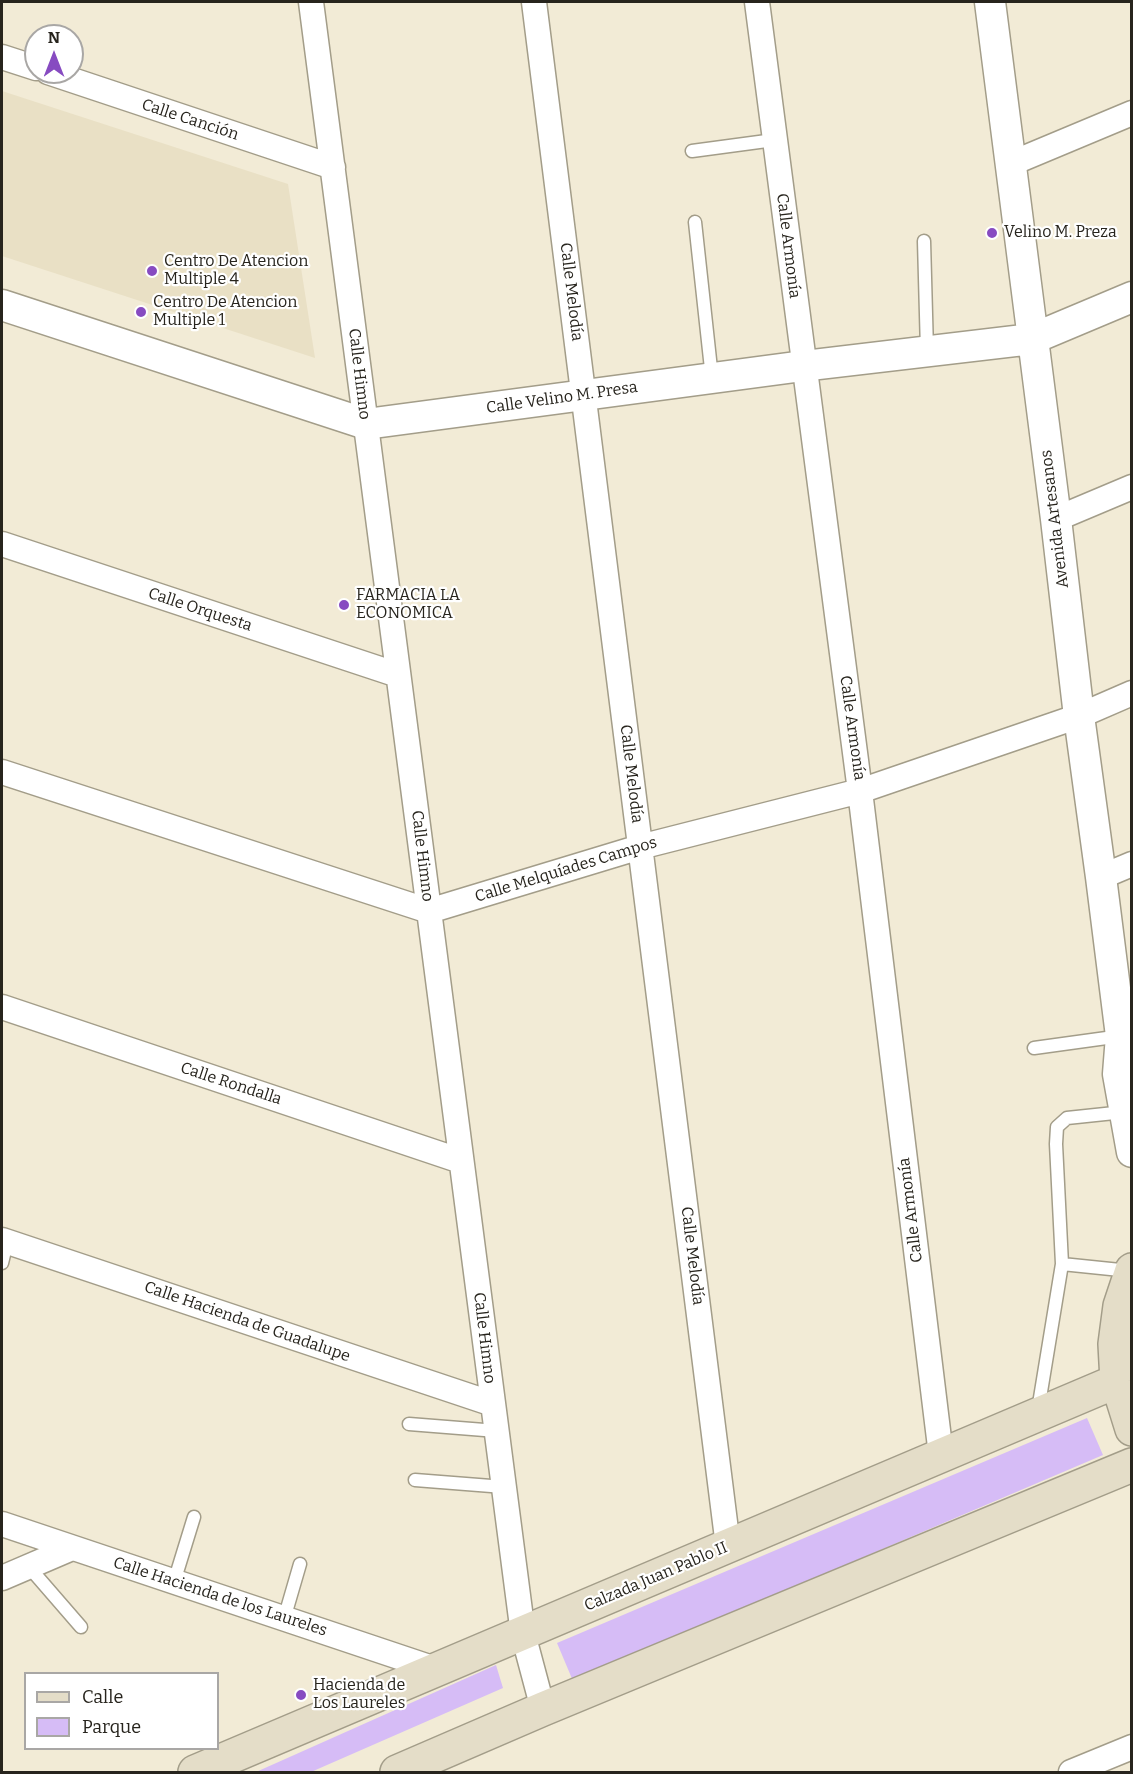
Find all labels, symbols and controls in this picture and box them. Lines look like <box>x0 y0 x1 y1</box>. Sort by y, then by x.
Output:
north arrow <box>24 24 84 84</box>
text: N <box>48 28 60 47</box>
street label: Calle Canción <box>139 95 241 145</box>
street label: Calle Armonía <box>772 192 804 300</box>
place label: Velino M. Preza <box>1004 223 1117 243</box>
marker: Velino M. Preza <box>985 226 999 240</box>
street label: Calle Melodía <box>555 242 587 342</box>
place label: Centro De Atencion Multiple 4 <box>164 252 308 290</box>
marker: Centro De Atencion Multiple 4 <box>145 264 159 278</box>
place label: Centro De Atencion Multiple 1 <box>153 293 297 331</box>
marker: Centro De Atencion Multiple 1 <box>134 305 148 319</box>
street label: Calle Himno <box>344 327 374 421</box>
street label: Calle Velino M. Presa <box>485 378 639 418</box>
street label: Avenida Artesanos <box>1037 449 1073 589</box>
street label: Calle Orquesta <box>146 584 254 636</box>
place label: FARMACIA LA ECONOMICA <box>356 586 460 624</box>
marker: FARMACIA LA ECONOMICA <box>337 598 351 612</box>
street label: Calle Armonía <box>835 674 869 782</box>
street label: Calle Melodía <box>615 724 647 824</box>
street label: Calle Himno <box>407 809 437 903</box>
street label: Calle Melquíades Campos <box>473 833 659 907</box>
street label: Calle Rondalla <box>178 1059 284 1109</box>
street label: Calle Armonía <box>895 1156 927 1264</box>
street label: Calle Melodía <box>676 1206 708 1306</box>
street label: Calle Hacienda de Guadalupe <box>141 1278 353 1366</box>
street label: Calle Himno <box>469 1291 499 1385</box>
street label: Calzada Juan Pablo II <box>582 1538 730 1616</box>
street label: Calle Hacienda de los Laureles <box>111 1553 329 1641</box>
legend <box>24 1672 219 1750</box>
place label: Hacienda de Los Laureles <box>313 1676 405 1714</box>
text: Calle <box>82 1686 123 1708</box>
marker: Hacienda de Los Laureles <box>294 1688 308 1702</box>
text: Parque <box>82 1716 141 1738</box>

